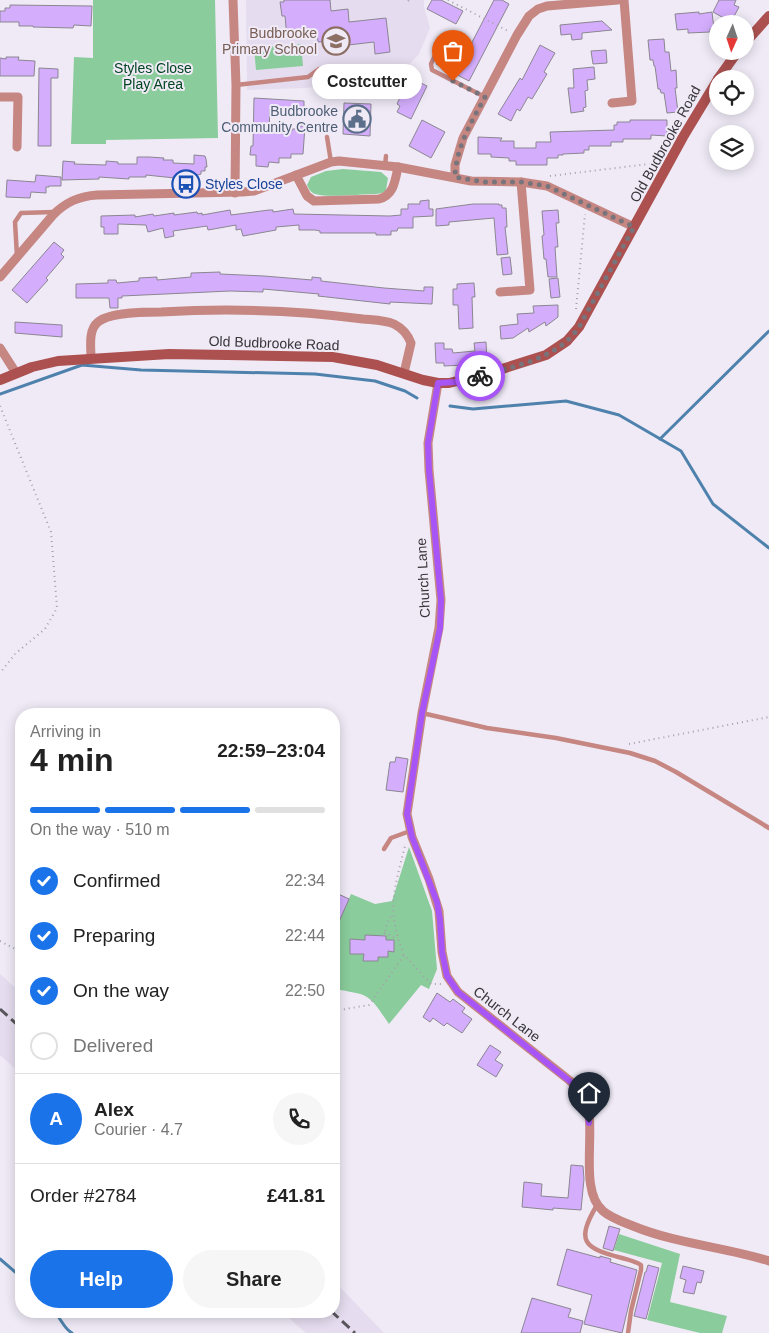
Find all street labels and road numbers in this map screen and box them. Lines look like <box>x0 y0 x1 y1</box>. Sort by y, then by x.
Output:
street label: Old Budbrooke Road <box>626 83 704 205</box>
street label: Old Budbrooke Road <box>208 333 340 353</box>
street label: Church Lane <box>413 537 433 618</box>
street label: Church Lane <box>470 983 544 1045</box>

